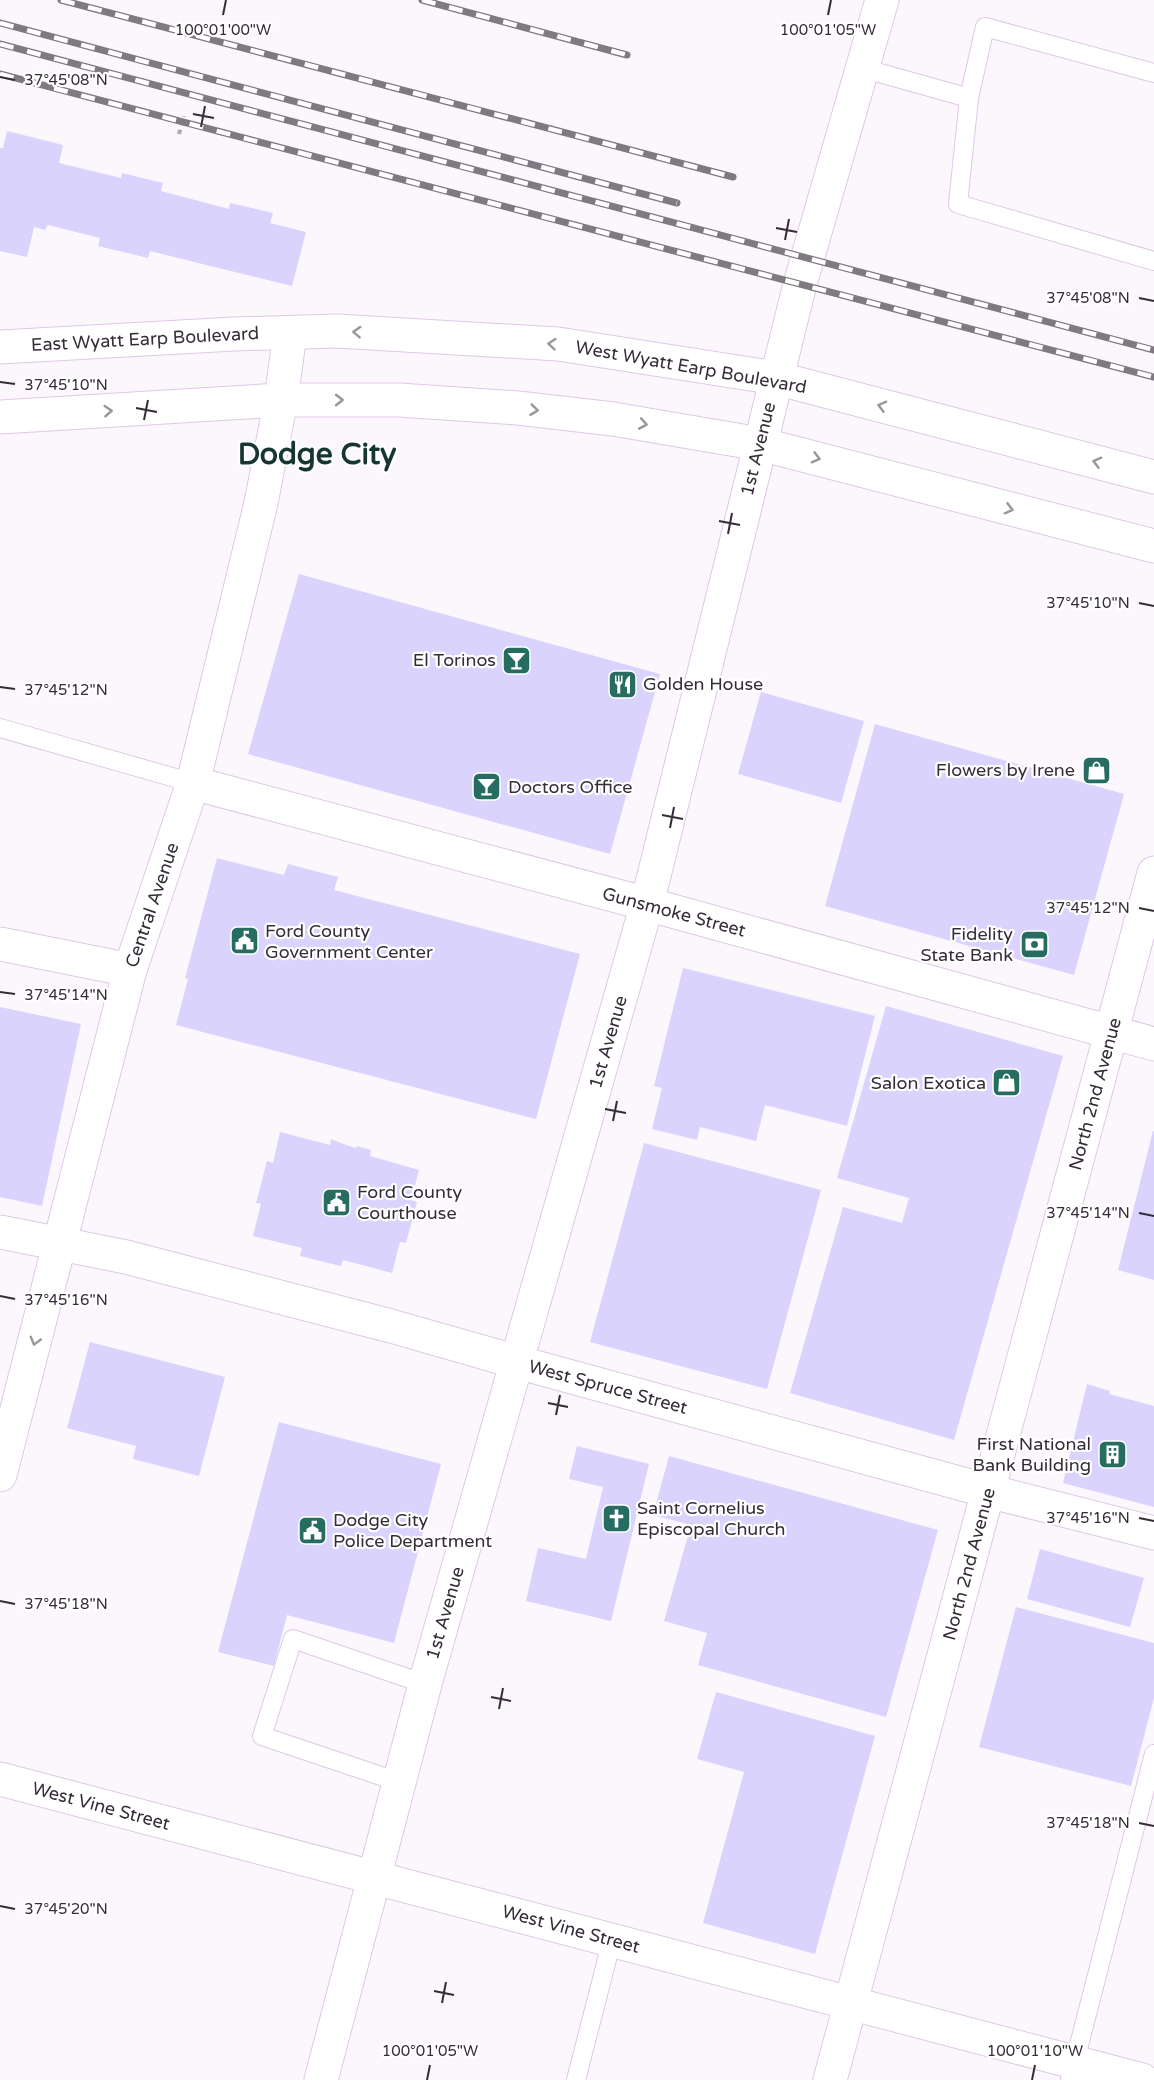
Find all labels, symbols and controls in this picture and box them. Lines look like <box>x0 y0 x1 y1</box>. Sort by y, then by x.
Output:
text: 100°01'00"W <box>175 21 271 39</box>
text: 100°01'05"W <box>780 21 876 39</box>
text: 37°45'08"N <box>24 71 108 89</box>
text: 37°45'08"N <box>1046 289 1130 307</box>
street label: East Wyatt Earp Boulevard <box>30 322 260 356</box>
one-way arrow <box>353 325 362 338</box>
street label: West Wyatt Earp Boulevard <box>574 336 808 398</box>
one-way arrow <box>547 338 557 351</box>
text: 37°45'10"N <box>24 376 108 394</box>
one-way arrow <box>335 394 344 406</box>
street label: 1st Avenue <box>736 400 780 498</box>
one-way arrow <box>877 400 887 413</box>
one-way arrow <box>529 403 538 415</box>
one-way arrow <box>104 404 113 417</box>
one-way arrow <box>638 417 648 430</box>
district label: Dodge City <box>238 436 396 473</box>
one-way arrow <box>811 451 821 464</box>
one-way arrow <box>1093 456 1103 469</box>
one-way arrow <box>1004 501 1014 514</box>
text: 37°45'10"N <box>1046 594 1130 612</box>
bar icon: El Torinos <box>501 644 533 676</box>
place label: El Torinos <box>413 649 496 671</box>
restaurant icon: Golden House <box>606 668 638 700</box>
place label: Golden House <box>643 673 763 695</box>
text: 37°45'12"N <box>24 681 108 699</box>
shop icon: Flowers by Irene <box>1080 754 1112 786</box>
place label: Flowers by Irene <box>936 759 1075 781</box>
bar icon: Doctors Office <box>471 771 503 803</box>
place label: Doctors Office <box>508 776 633 798</box>
street label: Central Avenue <box>120 840 184 970</box>
street label: Gunsmoke Street <box>600 882 748 942</box>
text: 37°45'12"N <box>1046 899 1130 917</box>
place label: Ford County Government Center <box>265 920 433 963</box>
place label: Fidelity State Bank <box>921 923 1013 966</box>
public building icon: Ford County Government Center <box>228 925 260 957</box>
bank icon: Fidelity State Bank <box>1018 928 1050 960</box>
text: 37°45'14"N <box>24 986 108 1004</box>
street label: 1st Avenue <box>584 993 632 1091</box>
street label: North 2nd Avenue <box>1064 1015 1126 1173</box>
shop icon: Salon Exotica <box>991 1067 1023 1099</box>
place label: Salon Exotica <box>871 1072 986 1094</box>
place label: Ford County Courthouse <box>357 1181 462 1224</box>
public building icon: Ford County Courthouse <box>320 1186 352 1218</box>
text: 37°45'14"N <box>1046 1204 1130 1222</box>
text: 37°45'16"N <box>24 1291 108 1309</box>
one-way arrow <box>30 1335 42 1346</box>
street label: West Spruce Street <box>526 1355 690 1419</box>
place label: First National Bank Building <box>973 1433 1091 1476</box>
building icon: First National Bank Building <box>1096 1438 1128 1470</box>
street label: North 2nd Avenue <box>938 1485 1000 1643</box>
place label: Saint Cornelius Episcopal Church <box>637 1497 785 1540</box>
church icon: Saint Cornelius Episcopal Church <box>600 1502 632 1534</box>
place label: Dodge City Police Department <box>333 1509 492 1552</box>
text: 37°45'16"N <box>1046 1509 1130 1527</box>
public building icon: Dodge City Police Department <box>296 1514 328 1546</box>
street label: 1st Avenue <box>421 1564 469 1662</box>
text: 37°45'18"N <box>24 1595 108 1613</box>
street label: West Vine Street <box>30 1777 172 1835</box>
text: 37°45'18"N <box>1046 1814 1130 1832</box>
text: 37°45'20"N <box>24 1900 108 1918</box>
street label: West Vine Street <box>500 1900 642 1958</box>
text: 100°01'05"W <box>382 2042 478 2060</box>
text: 100°01'10"W <box>987 2042 1083 2060</box>

